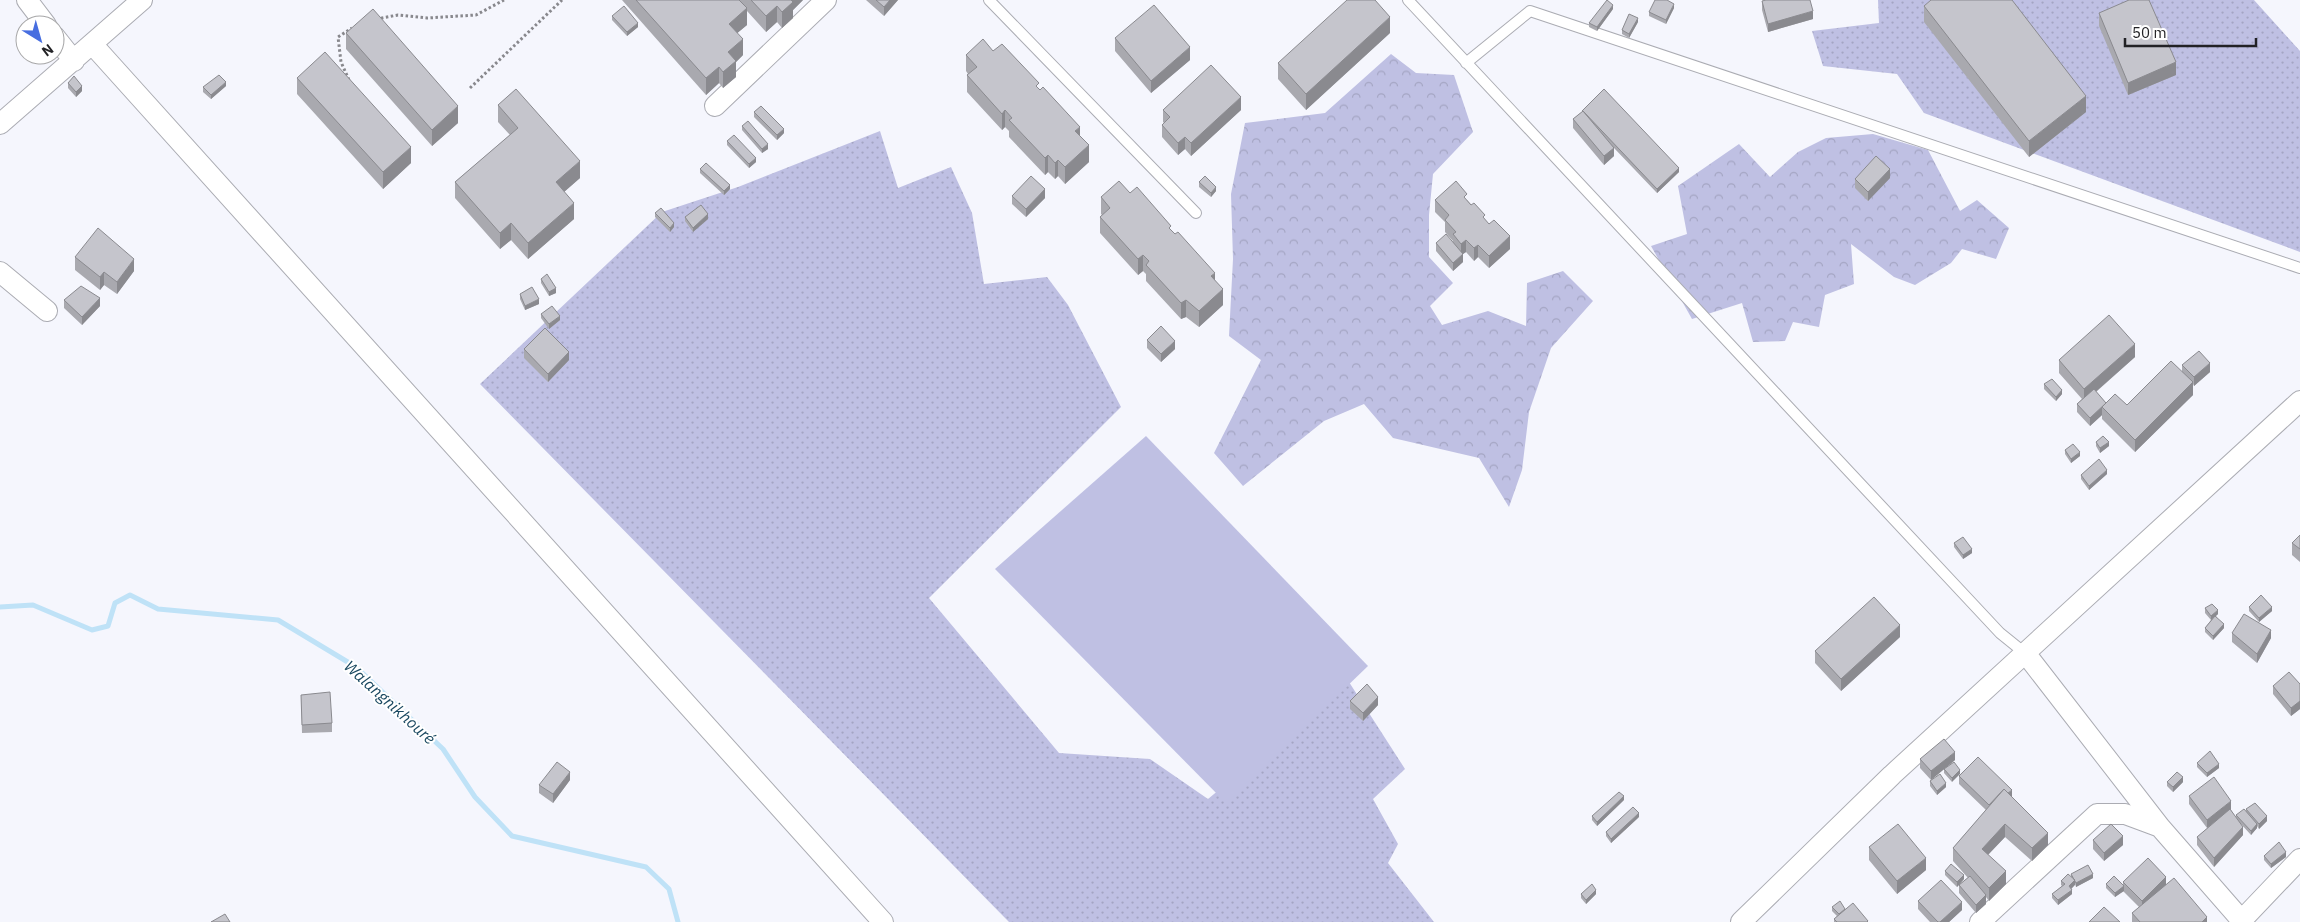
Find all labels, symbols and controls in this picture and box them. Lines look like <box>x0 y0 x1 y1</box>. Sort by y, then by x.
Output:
north arrow <box>15 15 65 65</box>
scale bar <box>2125 15 2256 47</box>
text: 50 m <box>2132 23 2167 42</box>
text: N <box>38 40 57 61</box>
water label: Walangnikhouré <box>340 656 440 748</box>

